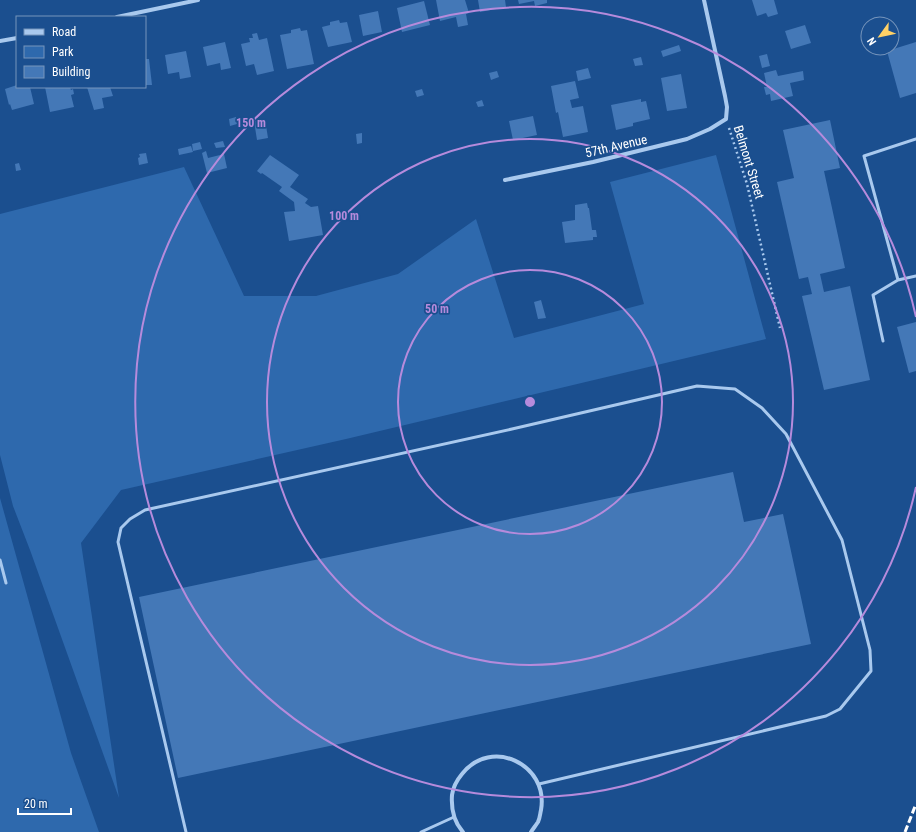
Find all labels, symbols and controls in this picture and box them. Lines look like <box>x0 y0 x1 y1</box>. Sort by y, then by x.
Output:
legend <box>16 16 146 88</box>
north arrow <box>860 16 900 56</box>
text: Road <box>52 25 76 39</box>
text: N <box>865 35 879 48</box>
text: Park <box>52 45 74 59</box>
text: Building <box>52 65 90 79</box>
text: 150 m <box>236 116 266 130</box>
street label: Belmont Street <box>731 123 767 201</box>
street label: 57th Avenue <box>583 132 649 160</box>
text: 100 m <box>329 209 359 223</box>
text: 50 m <box>425 302 449 316</box>
centre of rings <box>523 395 537 409</box>
scale bar <box>18 790 71 816</box>
text: 20 m <box>24 797 48 811</box>

